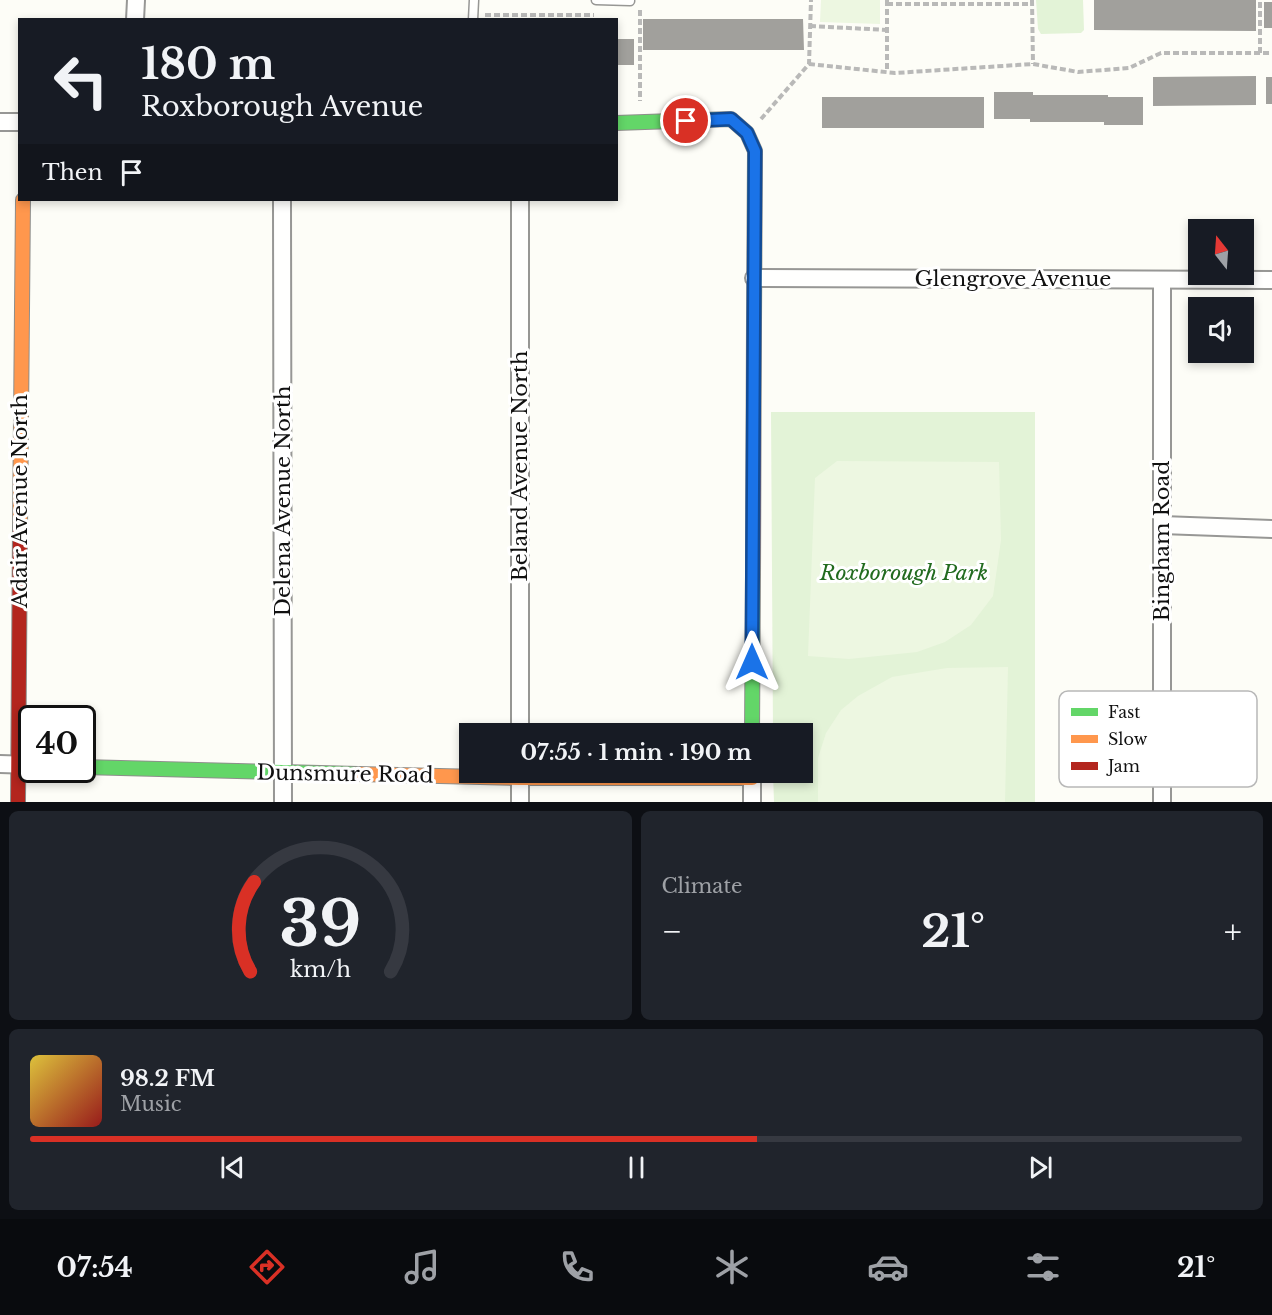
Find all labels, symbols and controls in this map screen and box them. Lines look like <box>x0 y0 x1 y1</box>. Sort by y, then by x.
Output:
text: 180 m <box>141 38 275 90</box>
icon: left <box>42 42 120 120</box>
text: Roxborough Avenue <box>141 90 423 123</box>
pin <box>660 95 711 146</box>
icon: arrive <box>669 104 702 137</box>
icon: arrive <box>115 156 148 189</box>
text: Then <box>42 159 103 186</box>
north arrow <box>1188 219 1254 285</box>
map controls <box>1188 219 1254 363</box>
street label: Glengrove Avenue <box>915 266 1111 292</box>
button: sound <box>1188 297 1254 363</box>
street label: Beland Avenue North <box>507 351 533 581</box>
street label: Delena Avenue North <box>270 386 296 616</box>
street label: Adair Avenue North <box>7 394 33 609</box>
street label: Bingham Road <box>1149 461 1175 621</box>
park label: Roxborough Park <box>819 560 988 586</box>
position arrow <box>720 630 784 694</box>
legend <box>1059 691 1257 787</box>
text: Fast <box>1108 702 1140 722</box>
speed limit sign: 40 <box>18 705 96 783</box>
text: Slow <box>1108 729 1148 749</box>
text: 07:55 · 1 min · 190 m <box>520 739 752 766</box>
text: Jam <box>1106 756 1140 776</box>
street label: Dunsmure Road <box>256 759 434 789</box>
text: Climate <box>662 874 742 898</box>
text: 39 <box>279 885 361 963</box>
text: 21° <box>921 903 985 959</box>
text: − <box>662 911 682 952</box>
text: + <box>1224 911 1242 952</box>
text: km/h <box>290 957 351 984</box>
text: 98.2 FM <box>120 1065 215 1092</box>
text: Music <box>120 1092 181 1116</box>
icon: previous <box>216 1151 249 1184</box>
icon: pause <box>620 1151 653 1184</box>
icon: next <box>1024 1151 1057 1184</box>
icon: directions <box>246 1246 288 1288</box>
icon: music <box>401 1246 443 1288</box>
icon: phone <box>556 1246 598 1288</box>
icon: climate <box>711 1246 753 1288</box>
icon: car <box>867 1246 909 1288</box>
icon: filters <box>1022 1246 1064 1288</box>
text: 07:54 <box>57 1251 133 1284</box>
text: 21° <box>1177 1251 1215 1284</box>

